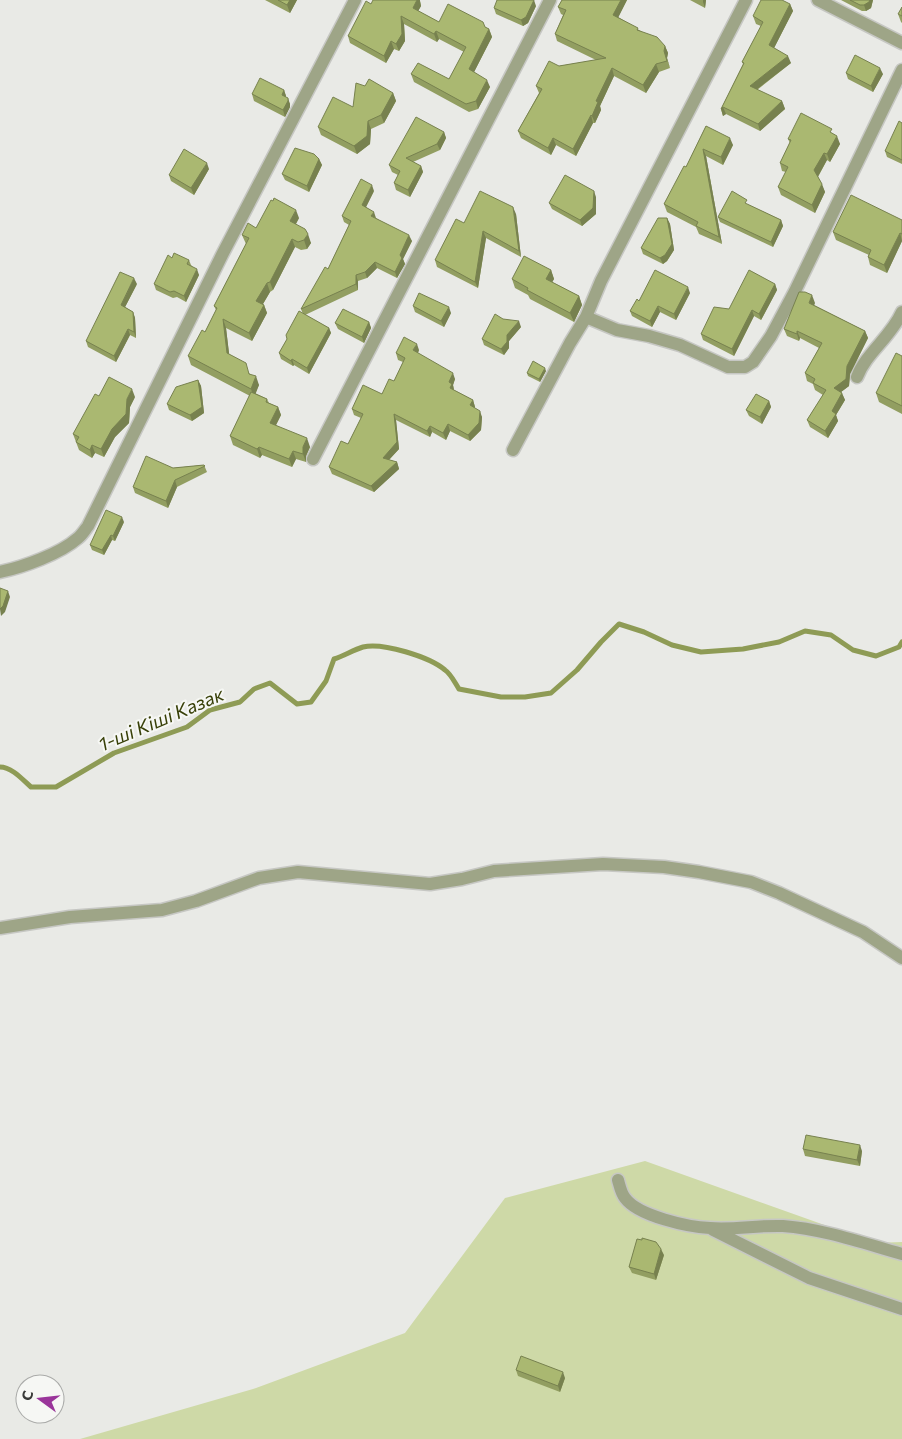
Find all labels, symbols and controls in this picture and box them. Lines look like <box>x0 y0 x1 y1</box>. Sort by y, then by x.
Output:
water label: 1-ші Кіші Казак <box>95 681 228 755</box>
north arrow <box>15 1374 65 1424</box>
text: С <box>18 1389 36 1402</box>

